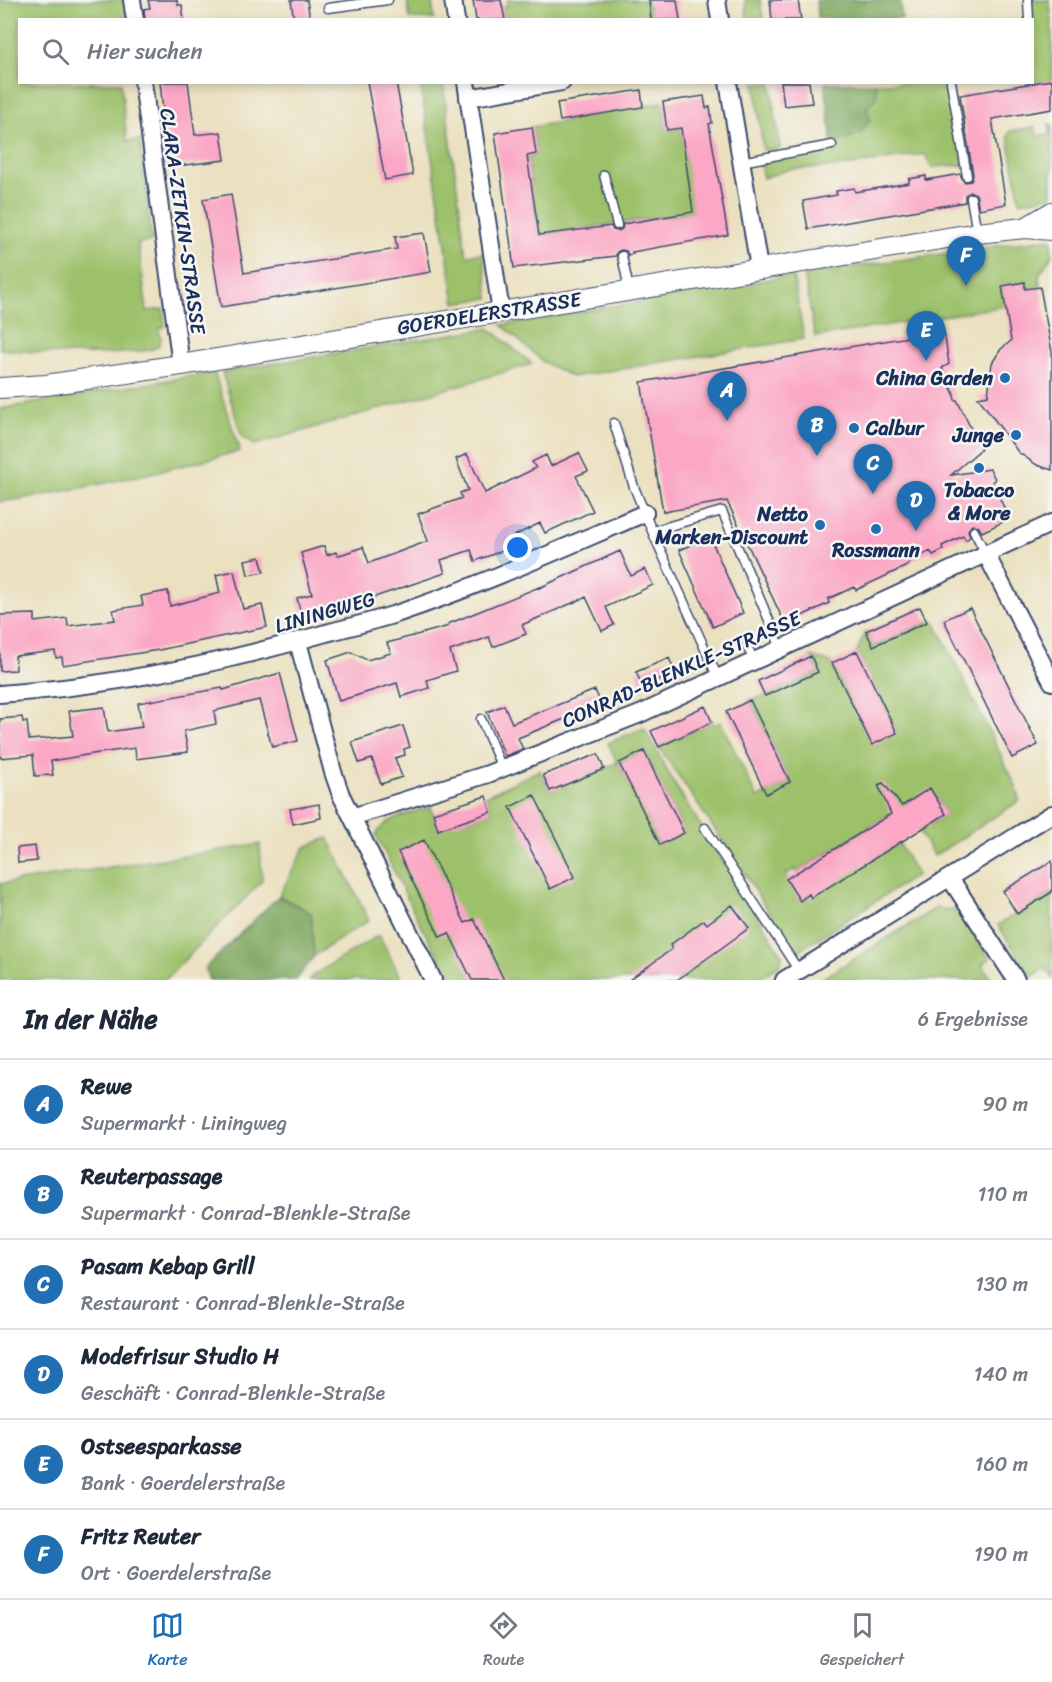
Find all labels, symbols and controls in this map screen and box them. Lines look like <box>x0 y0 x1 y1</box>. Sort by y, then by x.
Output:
search box <box>18 18 1034 84</box>
text: Hier suchen <box>87 32 202 71</box>
icon: search <box>39 35 72 68</box>
street label: CLARA-ZETKIN-STRASSE <box>149 106 216 338</box>
pin: F <box>946 236 986 286</box>
street label: GOERDELERSTRASSE <box>395 281 585 345</box>
pin: E <box>906 312 946 361</box>
place label: China Garden <box>875 361 993 396</box>
marker: China Garden <box>998 371 1012 385</box>
pin: A <box>708 372 746 421</box>
pin: B <box>798 406 836 456</box>
place label: Calbur <box>865 411 926 446</box>
place label: Junge <box>952 418 1005 453</box>
marker: Calbur <box>847 421 861 435</box>
marker: Junge <box>1009 428 1023 442</box>
pin: C <box>854 444 892 494</box>
marker: Tobacco & More <box>972 461 986 475</box>
place label: Tobacco & More <box>944 473 1014 531</box>
pin: D <box>896 482 936 531</box>
place label: Netto Marken-Discount <box>654 497 809 555</box>
marker: Netto Marken-Discount <box>813 518 827 532</box>
marker: Rossmann <box>869 522 883 536</box>
your location <box>503 533 532 562</box>
place label: Rossmann <box>831 533 920 568</box>
street label: LININGWEG <box>271 581 380 644</box>
street label: CONRAD-BLENKLE-STRASSE <box>556 600 808 738</box>
text: In der Nähe <box>24 996 158 1042</box>
text: 6 Ergebnisse <box>918 1002 1028 1037</box>
text: Rewe <box>81 1067 132 1106</box>
text: A <box>37 1087 50 1122</box>
text: 90 m <box>983 1087 1028 1122</box>
text: Supermarkt · Liningweg <box>81 1106 287 1141</box>
text: Reuterpassage <box>81 1157 222 1196</box>
text: B <box>37 1177 50 1212</box>
text: 110 m <box>978 1177 1028 1212</box>
text: Supermarkt · Conrad-Blenkle-Straße <box>81 1196 410 1231</box>
text: Pasam Kebap Grill <box>81 1247 255 1286</box>
text: C <box>37 1267 50 1302</box>
text: 130 m <box>975 1267 1028 1302</box>
text: Restaurant · Conrad-Blenkle-Straße <box>81 1286 405 1321</box>
text: Modefrisur Studio H <box>81 1337 279 1376</box>
text: D <box>38 1357 49 1392</box>
text: 140 m <box>974 1357 1028 1392</box>
text: Geschäft · Conrad-Blenkle-Straße <box>81 1376 385 1411</box>
text: Ostseesparkasse <box>81 1427 242 1466</box>
text: E <box>38 1447 49 1482</box>
text: 160 m <box>975 1447 1028 1482</box>
text: Bank · Goerdelerstraße <box>81 1466 285 1501</box>
text: Fritz Reuter <box>81 1517 200 1556</box>
text: F <box>38 1537 49 1572</box>
text: 190 m <box>974 1537 1028 1572</box>
text: Ort · Goerdelerstraße <box>81 1556 271 1591</box>
tab: Karte <box>148 1609 187 1674</box>
tab: Route <box>483 1609 524 1674</box>
tab: Gespeichert <box>820 1609 904 1674</box>

